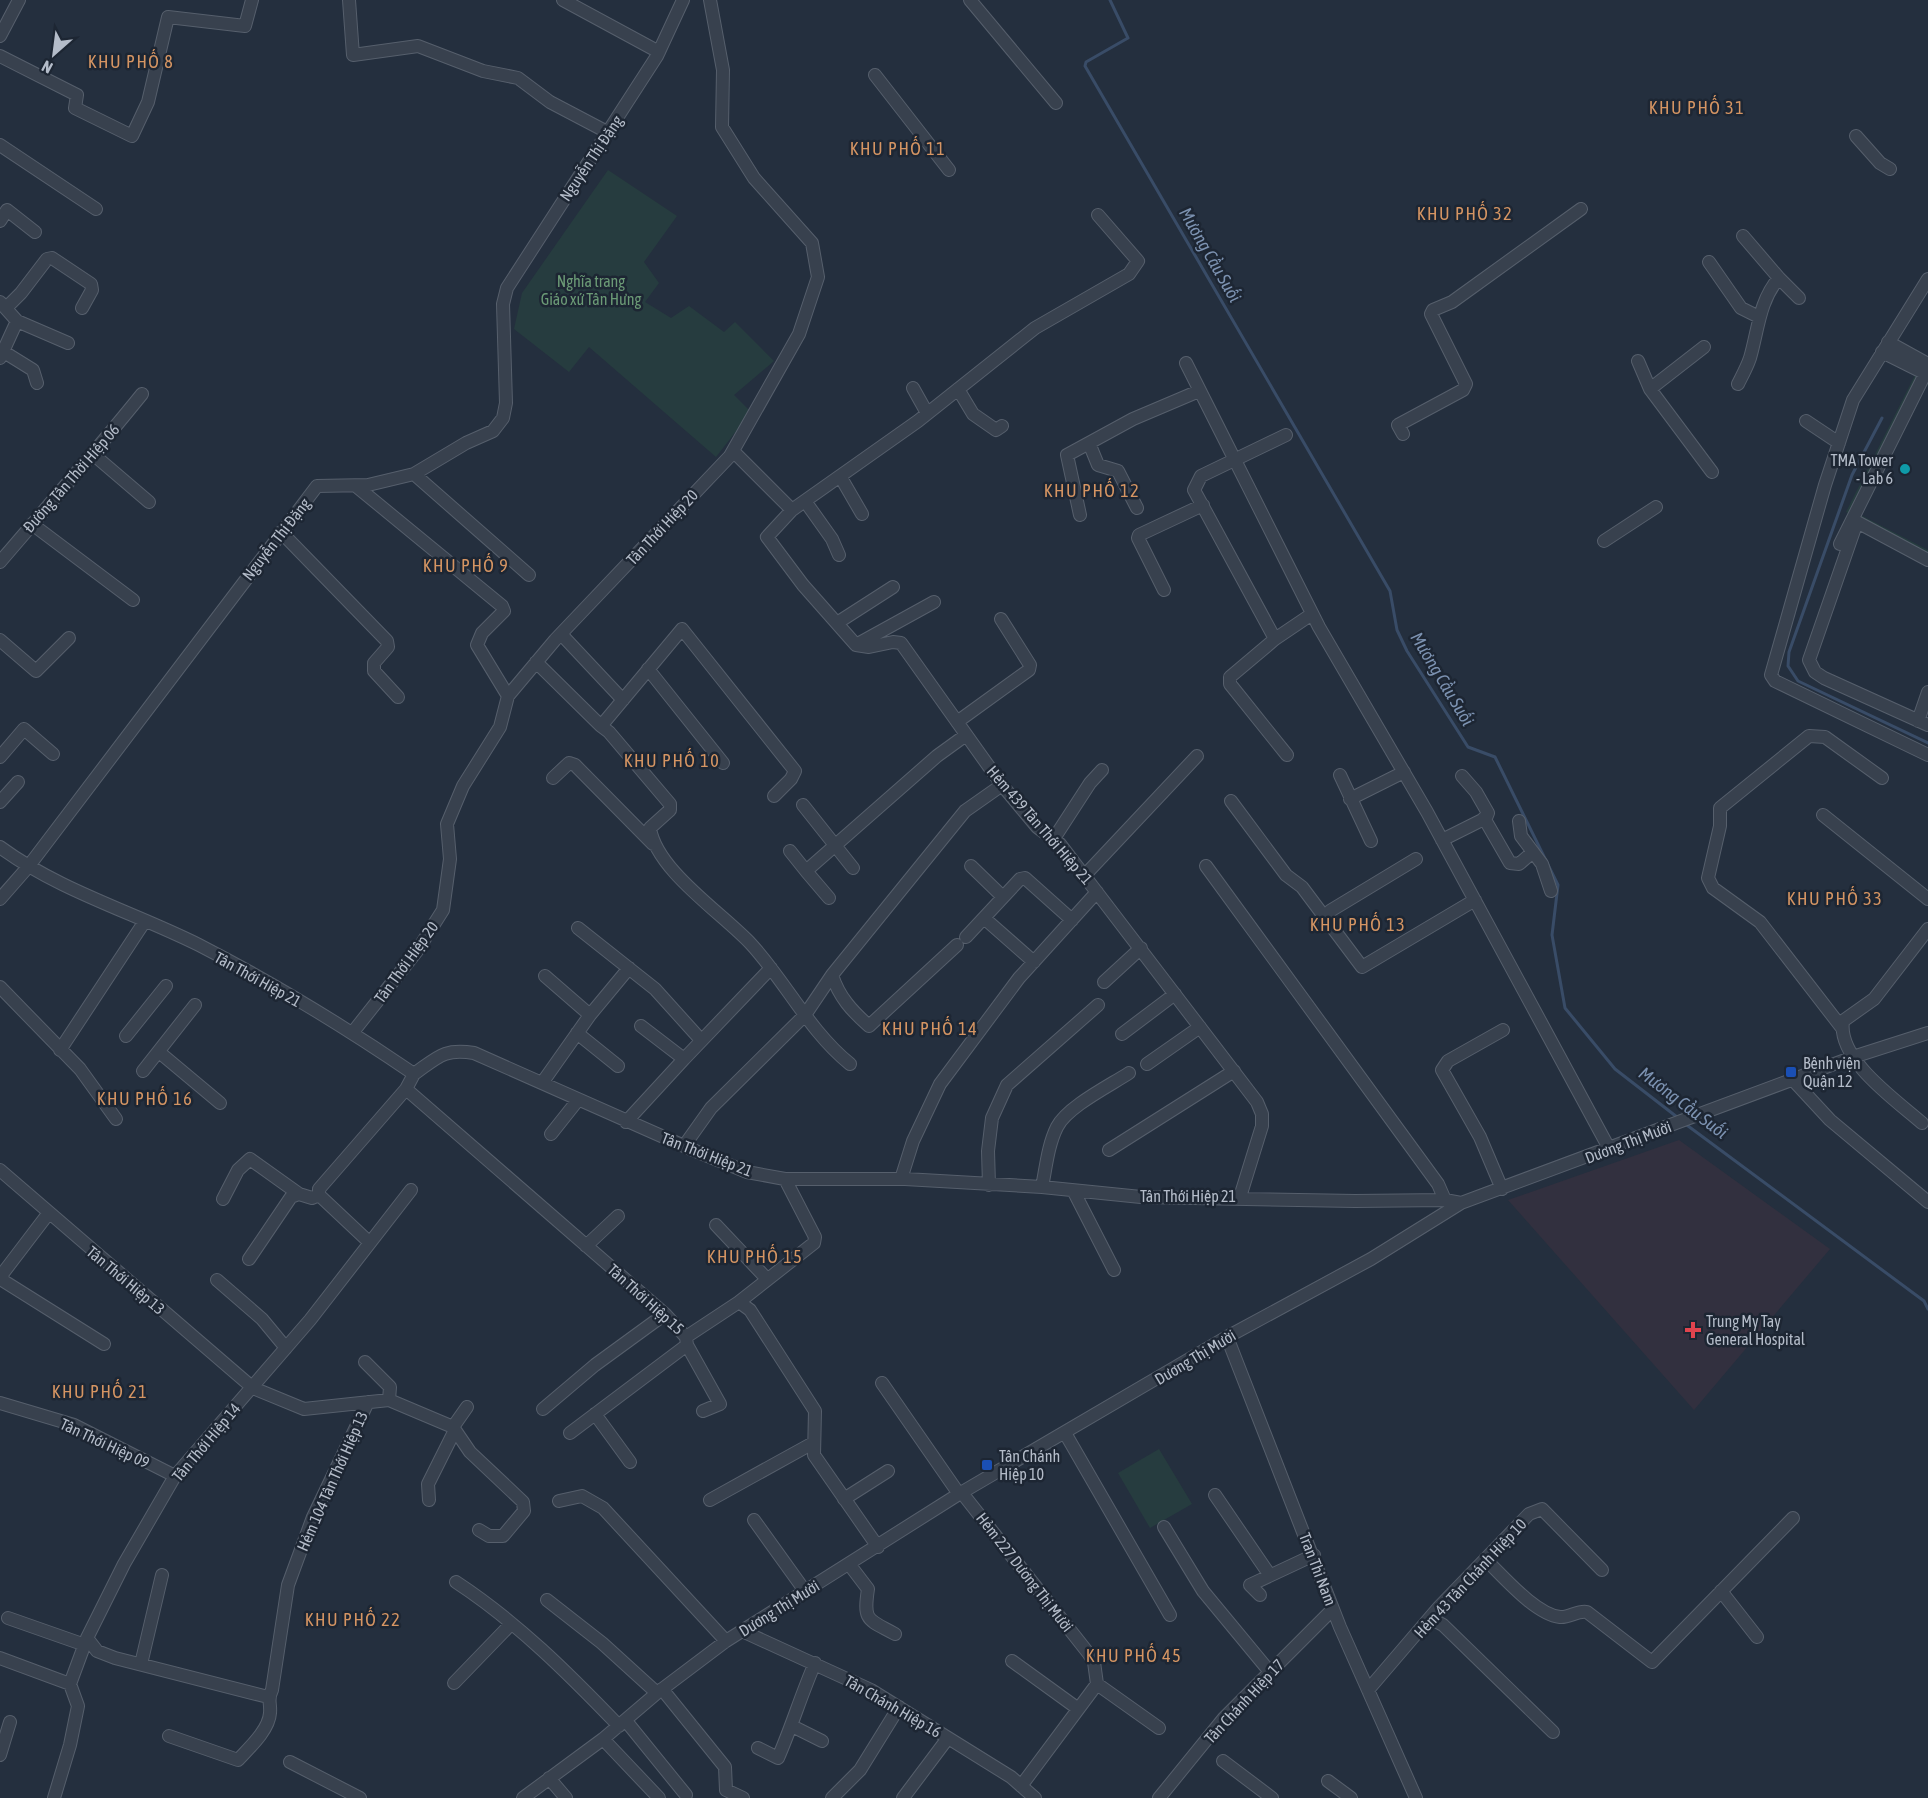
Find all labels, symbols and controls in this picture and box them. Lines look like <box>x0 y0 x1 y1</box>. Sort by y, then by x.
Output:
north arrow <box>24 24 84 84</box>
district label: KHU PHỐ 8 <box>88 49 174 72</box>
text: N <box>39 57 55 77</box>
district label: KHU PHỐ 31 <box>1649 95 1745 118</box>
street label: Nguyễn Thị Đặng <box>556 112 627 205</box>
district label: KHU PHỐ 11 <box>850 136 946 159</box>
district label: KHU PHỐ 32 <box>1417 201 1513 224</box>
water label: Mương Cầu Suối <box>1175 203 1247 306</box>
park label: Nghĩa trang Giáo xứ Tân Hưng <box>541 272 641 309</box>
street label: Đường Tân Thời Hiệp 06 <box>19 420 124 536</box>
place label: TMA Tower - Lab 6 <box>1830 451 1893 487</box>
marker: TMA Tower - Lab 6 <box>1898 462 1912 476</box>
district label: KHU PHỐ 12 <box>1044 478 1140 501</box>
street label: Tân Thới Hiệp 20 <box>623 486 702 569</box>
street label: Nguyễn Thị Đặng <box>238 494 314 584</box>
district label: KHU PHỐ 9 <box>423 553 509 576</box>
water label: Mương Cầu Suối <box>1406 628 1479 729</box>
district label: KHU PHỐ 10 <box>624 748 720 771</box>
street label: Hẻm 439 Tân Thới Hiệp 21 <box>983 762 1096 889</box>
district label: KHU PHỐ 33 <box>1787 886 1883 909</box>
district label: KHU PHỐ 13 <box>1310 912 1406 935</box>
street label: Tân Thới Hiệp 20 <box>370 918 442 1007</box>
street label: Tân Thới Hiệp 21 <box>211 948 304 1011</box>
district label: KHU PHỐ 14 <box>882 1016 978 1039</box>
place label: Bệnh viện Quận 12 <box>1803 1054 1861 1090</box>
water label: Mương Cầu Suối <box>1635 1062 1732 1143</box>
marker: Bệnh viện Quận 12 <box>1784 1065 1798 1079</box>
district label: KHU PHỐ 16 <box>97 1086 193 1109</box>
street label: Dương Thị Mười <box>1582 1117 1674 1168</box>
street label: Tân Thới Hiệp 21 <box>659 1128 755 1181</box>
street label: Tân Thới Hiệp 21 <box>1140 1187 1236 1206</box>
street label: Tân Thới Hiệp 13 <box>83 1242 169 1319</box>
district label: KHU PHỐ 15 <box>707 1244 803 1267</box>
street label: Tân Thới Hiệp 15 <box>604 1260 688 1339</box>
place label: Trung My Tay General Hospital <box>1706 1312 1806 1349</box>
marker: Trung My Tay General Hospital <box>1684 1321 1702 1339</box>
street label: Dương Thị Mười <box>1151 1326 1239 1389</box>
district label: KHU PHỐ 21 <box>52 1379 148 1402</box>
street label: Tân Thới Hiệp 14 <box>168 1399 245 1485</box>
street label: Hẻm 104 Tân Thới Hiệp 13 <box>293 1408 372 1554</box>
street label: Tân Thới Hiệp 09 <box>57 1415 152 1472</box>
place label: Tân Chánh Hiệp 10 <box>999 1447 1060 1484</box>
marker: Tân Chánh Hiệp 10 <box>980 1458 994 1472</box>
street label: Hẻm 227 Dương Thị Mười <box>972 1509 1077 1636</box>
street label: Hẻm 43 Tân Chánh Hiệp 10 <box>1410 1515 1530 1642</box>
street label: Tran Thi Nam <box>1296 1530 1340 1608</box>
street label: Dương Thị Mười <box>736 1576 823 1641</box>
district label: KHU PHỐ 22 <box>305 1607 401 1630</box>
district label: KHU PHỐ 45 <box>1086 1643 1182 1666</box>
street label: Tân Chánh Hiệp 17 <box>1200 1655 1288 1747</box>
street label: Tân Chánh Hiệp 16 <box>841 1671 944 1742</box>

